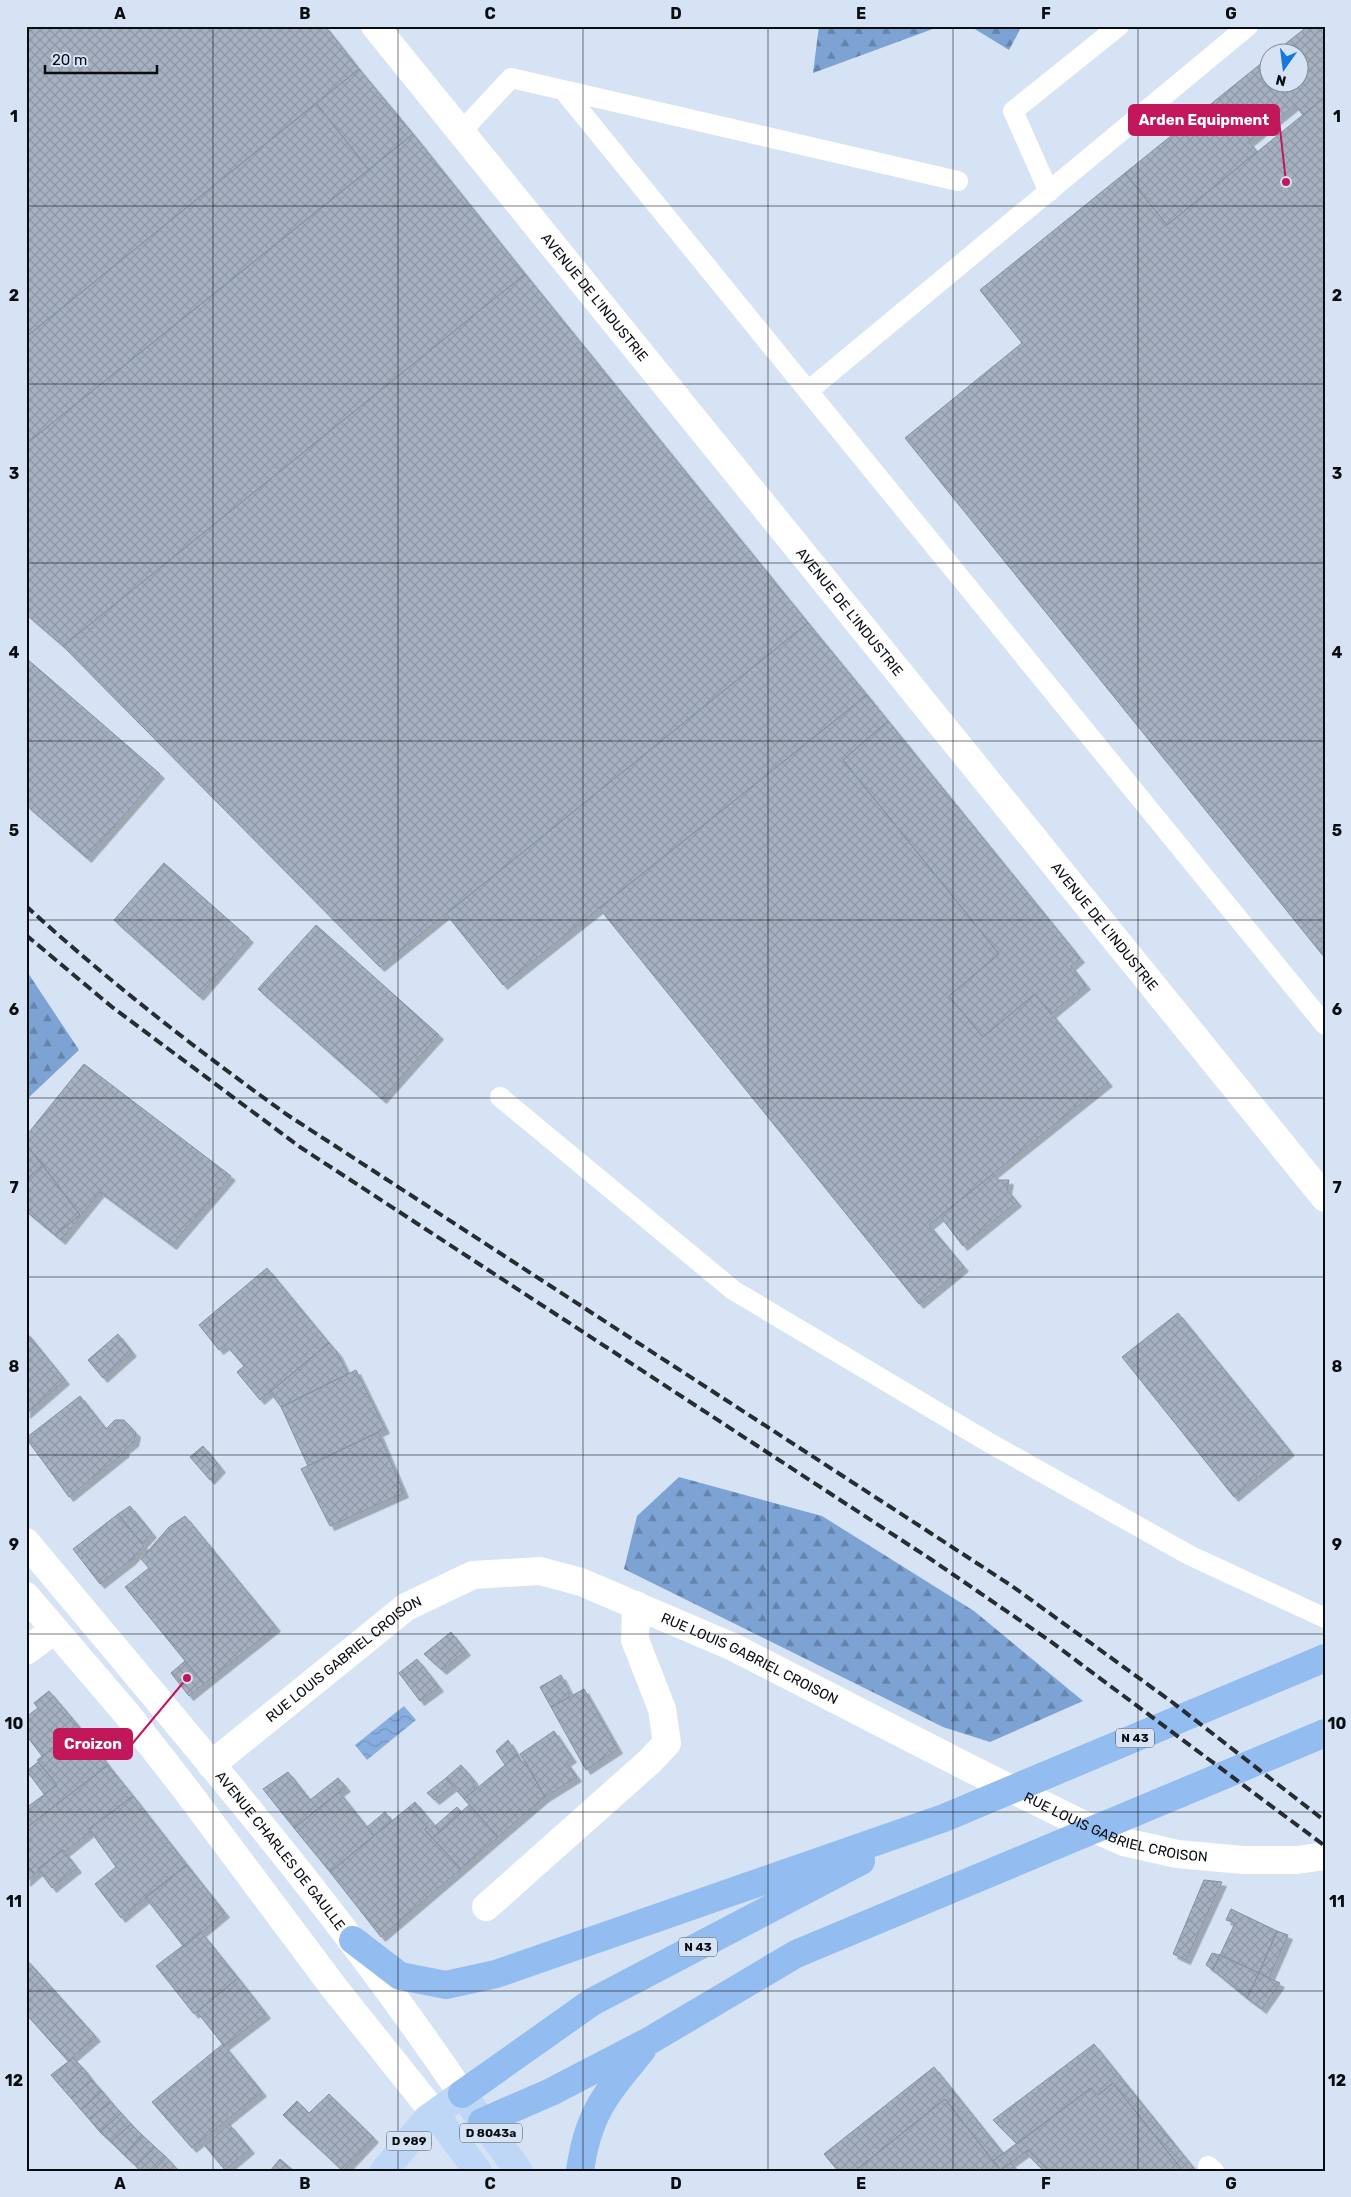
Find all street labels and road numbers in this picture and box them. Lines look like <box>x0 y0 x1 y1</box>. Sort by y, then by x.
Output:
street label: AVENUE DE L'INDUSTRIE <box>538 230 652 365</box>
street label: AVENUE DE L'INDUSTRIE <box>793 544 907 679</box>
street label: AVENUE DE L'INDUSTRIE <box>1048 859 1162 994</box>
street label: RUE LOUIS GABRIEL CROISON <box>262 1592 424 1726</box>
street label: RUE LOUIS GABRIEL CROISON <box>659 1609 841 1708</box>
road number: N 43 <box>1116 1729 1154 1748</box>
street label: AVENUE CHARLES DE GAULLE <box>212 1768 349 1933</box>
street label: RUE LOUIS GABRIEL CROISON <box>1021 1788 1208 1865</box>
road number: N 43 <box>679 1938 717 1956</box>
road number: D 8043a <box>460 2124 522 2142</box>
road number: D 989 <box>386 2132 432 2150</box>

